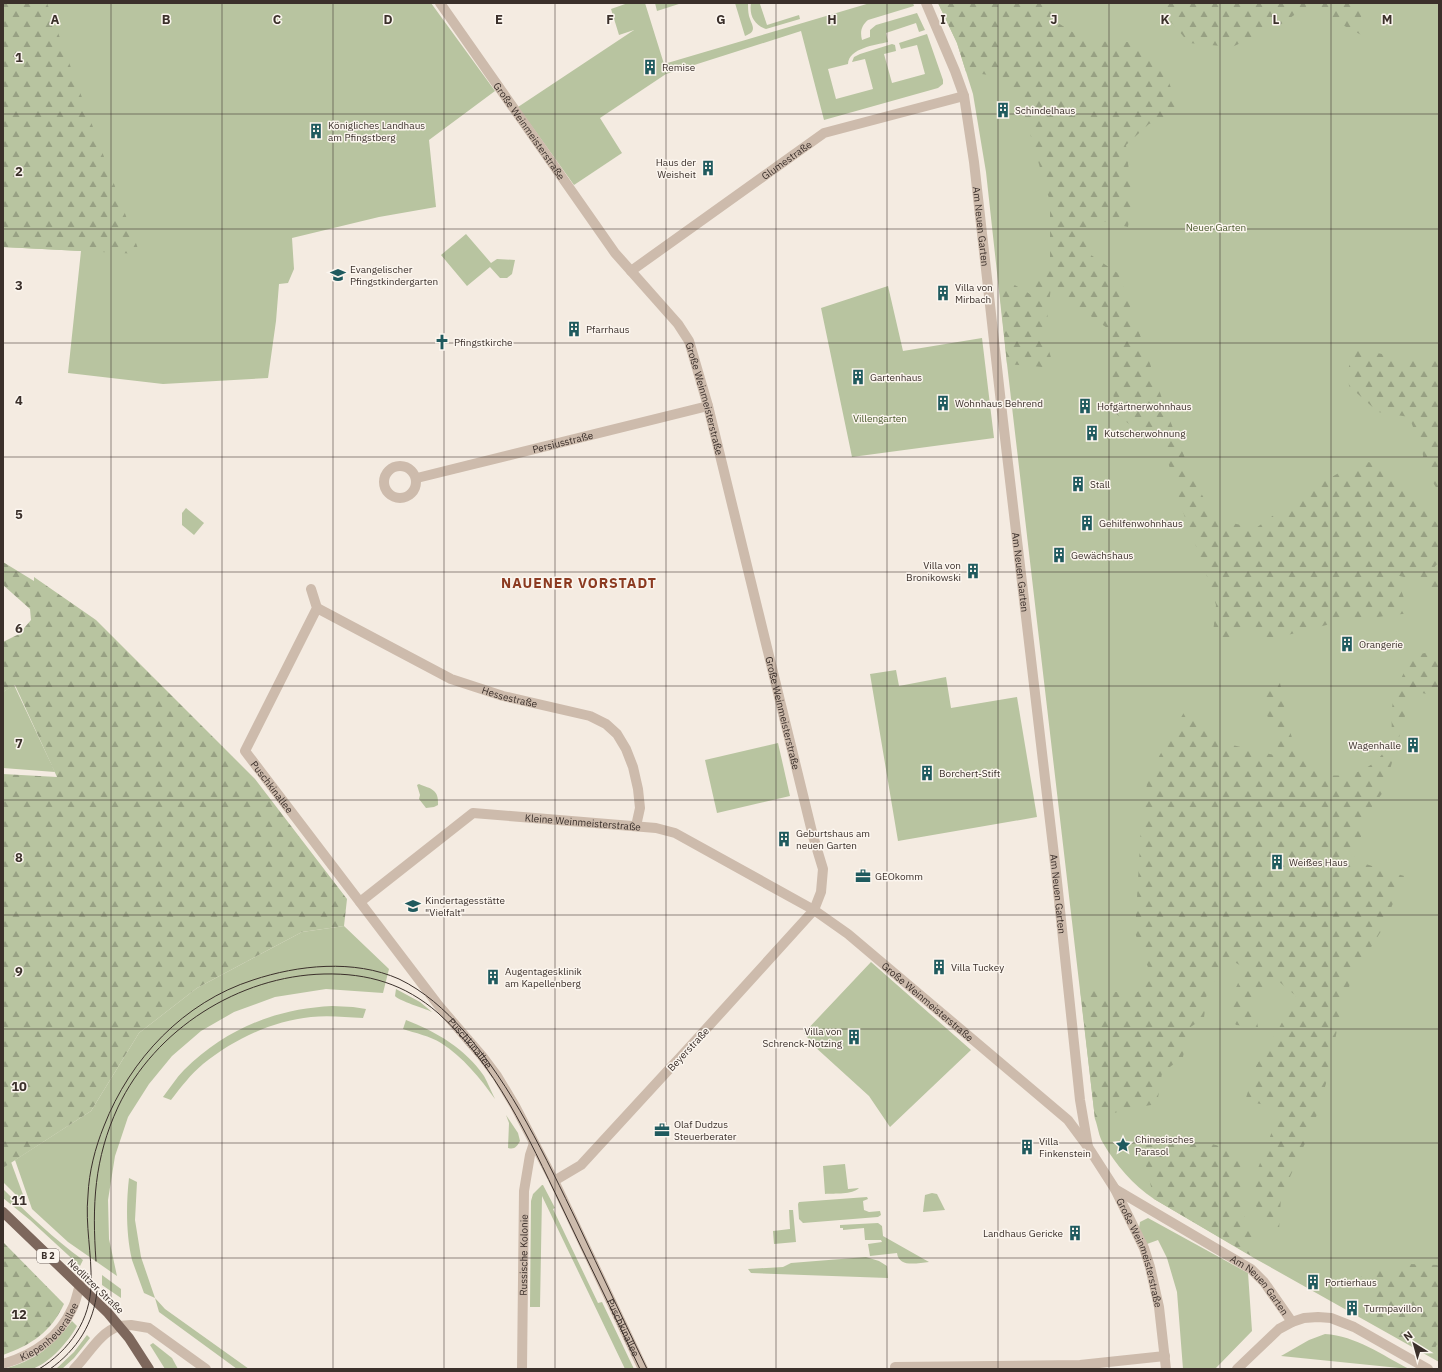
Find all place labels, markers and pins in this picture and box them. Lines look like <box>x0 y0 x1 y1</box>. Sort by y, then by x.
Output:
building icon: Remise <box>641 58 659 76</box>
place label: Remise <box>662 61 696 74</box>
building icon: Schindelhaus <box>994 101 1012 119</box>
place label: Schindelhaus <box>1015 104 1075 117</box>
place label: Königliches Landhaus am Pfingstberg <box>328 119 425 144</box>
building icon: Königliches Landhaus am Pfingstberg <box>307 122 325 140</box>
place label: Haus der Weisheit <box>656 156 696 181</box>
building icon: Haus der Weisheit <box>699 159 717 177</box>
place label: Evangelischer Pfingstkindergarten <box>350 263 438 288</box>
school or university icon: Evangelischer Pfingstkindergarten <box>329 266 347 284</box>
place label: Villa von Mirbach <box>955 281 993 306</box>
building icon: Villa von Mirbach <box>934 284 952 302</box>
building icon: Pfarrhaus <box>565 320 583 338</box>
place label: Pfarrhaus <box>586 323 630 336</box>
church icon: Pfingstkirche <box>433 333 451 351</box>
place label: Pfingstkirche <box>454 336 513 349</box>
building icon: Gartenhaus <box>849 368 867 386</box>
place label: Gartenhaus <box>870 371 922 384</box>
building icon: Wohnhaus Behrend <box>934 394 952 412</box>
place label: Wohnhaus Behrend <box>955 397 1043 410</box>
building icon: Hofgärtnerwohnhaus <box>1076 397 1094 415</box>
place label: Hofgärtnerwohnhaus <box>1097 400 1192 413</box>
building icon: Kutscherwohnung <box>1083 424 1101 442</box>
place label: Kutscherwohnung <box>1104 427 1186 440</box>
building icon: Stall <box>1069 475 1087 493</box>
place label: Stall <box>1090 478 1110 491</box>
building icon: Gehilfenwohnhaus <box>1078 514 1096 532</box>
place label: Gehilfenwohnhaus <box>1099 517 1183 530</box>
building icon: Gewächshaus <box>1050 546 1068 564</box>
place label: Gewächshaus <box>1071 549 1134 562</box>
place label: Villa von Bronikowski <box>906 559 961 584</box>
building icon: Villa von Bronikowski <box>964 562 982 580</box>
building icon: Orangerie <box>1338 635 1356 653</box>
place label: Orangerie <box>1359 638 1404 651</box>
building icon: Wagenhalle <box>1404 736 1422 754</box>
place label: Wagenhalle <box>1349 739 1401 752</box>
building icon: Borchert-Stift <box>918 764 936 782</box>
place label: Borchert-Stift <box>939 767 1001 780</box>
place label: Geburtshaus am neuen Garten <box>796 827 870 852</box>
building icon: Geburtshaus am neuen Garten <box>775 830 793 848</box>
building icon: Weißes Haus <box>1268 853 1286 871</box>
place label: Weißes Haus <box>1289 856 1348 869</box>
office icon: GEOkomm <box>854 867 872 885</box>
place label: GEOkomm <box>875 870 923 883</box>
place label: Kindertagesstätte "Vielfalt" <box>425 894 505 919</box>
school or university icon: Kindertagesstätte "Vielfalt" <box>404 897 422 915</box>
building icon: Villa Tuckey <box>930 958 948 976</box>
place label: Villa Tuckey <box>951 961 1004 974</box>
place label: Augentagesklinik am Kapellenberg <box>505 965 583 990</box>
building icon: Augentagesklinik am Kapellenberg <box>484 968 502 986</box>
place label: Villa von Schrenck-Notzing <box>763 1025 843 1050</box>
building icon: Villa von Schrenck-Notzing <box>845 1028 863 1046</box>
place label: Olaf Dudzus Steuerberater <box>674 1118 737 1143</box>
office icon: Olaf Dudzus Steuerberater <box>653 1121 671 1139</box>
place label: Chinesisches Parasol <box>1135 1133 1194 1158</box>
place label: Villa Finkenstein <box>1039 1135 1091 1160</box>
place icon: Chinesisches Parasol <box>1114 1136 1132 1154</box>
building icon: Villa Finkenstein <box>1018 1138 1036 1156</box>
building icon: Landhaus Gericke <box>1066 1224 1084 1242</box>
place label: Landhaus Gericke <box>983 1227 1064 1240</box>
building icon: Portierhaus <box>1304 1273 1322 1291</box>
place label: Portierhaus <box>1325 1276 1377 1289</box>
building icon: Turmpavillon <box>1343 1299 1361 1317</box>
place label: Turmpavillon <box>1364 1302 1422 1315</box>

